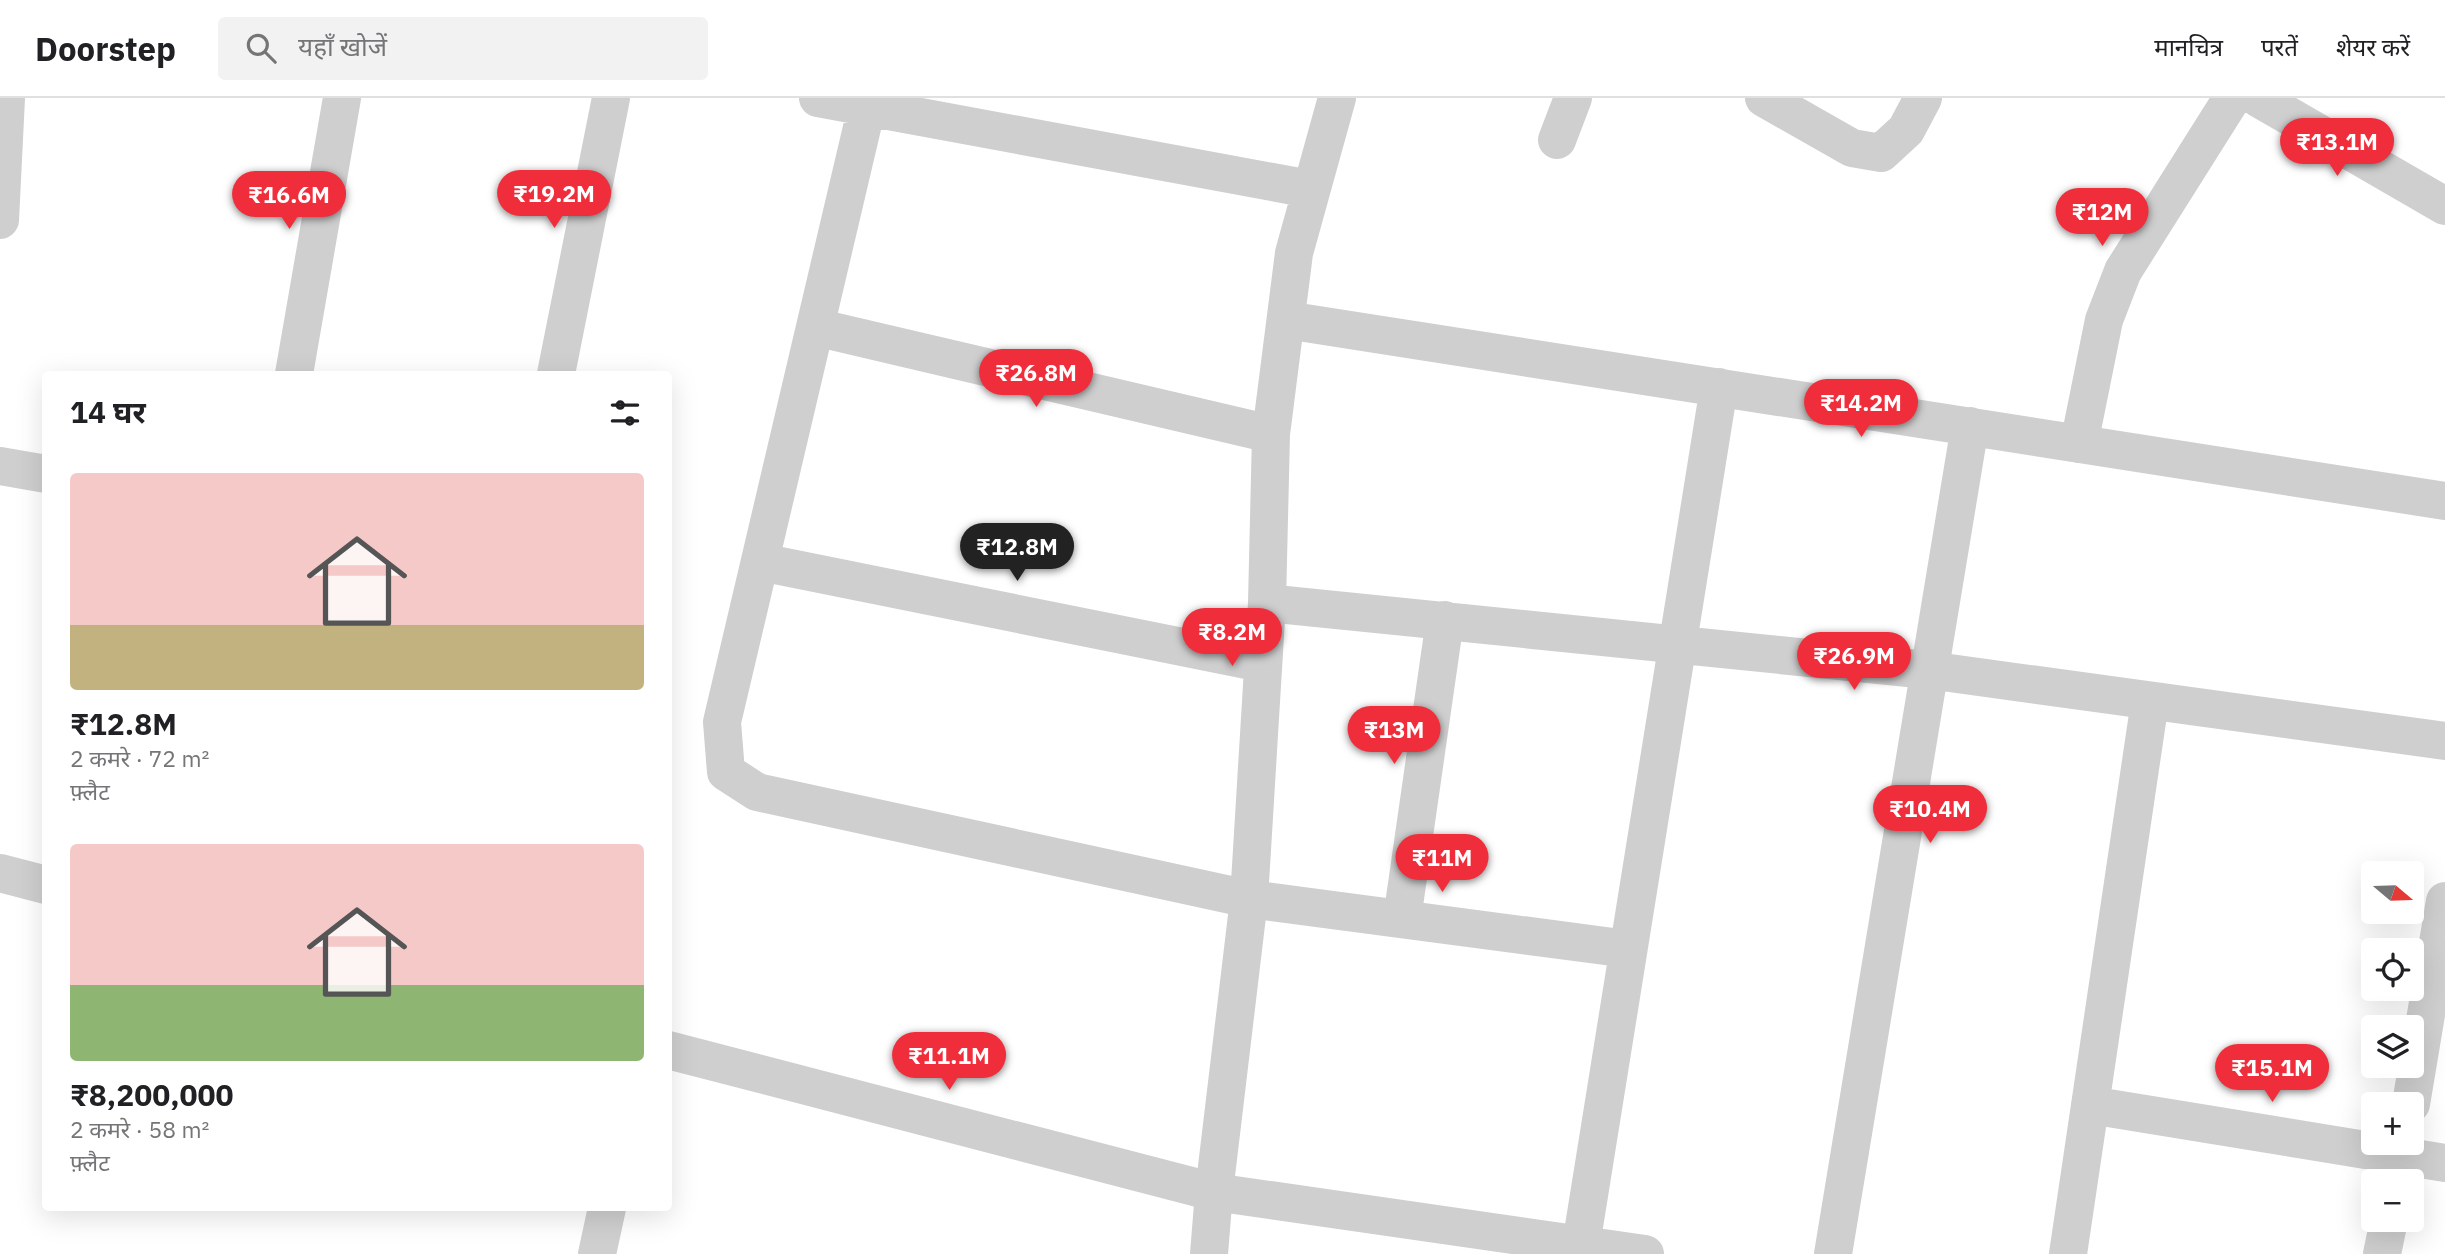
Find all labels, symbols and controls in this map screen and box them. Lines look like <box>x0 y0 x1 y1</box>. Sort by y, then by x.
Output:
search box <box>218 17 708 80</box>
text: Doorstep <box>35 27 176 70</box>
icon: search <box>242 29 280 67</box>
text: यहाँ खोजें <box>298 29 387 63</box>
text: मानचित्र <box>2154 31 2223 63</box>
text: परतें <box>2261 31 2298 63</box>
text: शेयर करें <box>2336 31 2410 63</box>
pin: ₹13.1M <box>2280 118 2394 178</box>
text: ₹13.1M <box>2296 126 2378 156</box>
pin: ₹19.2M <box>497 170 611 230</box>
pin: ₹16.6M <box>232 172 346 231</box>
text: ₹19.2M <box>513 178 595 208</box>
text: ₹16.6M <box>248 179 330 209</box>
pin: ₹12M <box>2061 188 2143 248</box>
text: ₹12M <box>2072 196 2132 226</box>
pin: ₹26.8M <box>979 350 1093 409</box>
text: ₹26.8M <box>995 357 1077 387</box>
pin: ₹14.2M <box>1804 380 1918 439</box>
text: ₹14.2M <box>1820 387 1902 417</box>
text: 14 घर <box>70 392 146 431</box>
icon: filters <box>606 394 644 432</box>
icon: home <box>294 518 420 644</box>
pin: ₹12.8M <box>960 524 1074 583</box>
text: ₹12.8M <box>976 531 1058 561</box>
pin: ₹8.2M <box>1183 608 1281 668</box>
text: ₹8.2M <box>1198 616 1266 646</box>
pin: ₹26.9M <box>1797 632 1911 692</box>
text: ₹26.9M <box>1813 640 1895 670</box>
text: ₹12.8M <box>70 704 177 743</box>
pin: ₹13M <box>1353 706 1435 766</box>
text: ₹13M <box>1364 714 1424 744</box>
text: 2 कमरे · 72 m² <box>70 743 209 773</box>
text: फ़्लैट <box>70 776 110 806</box>
pin: ₹10.4M <box>1873 786 1987 845</box>
text: ₹10.4M <box>1889 793 1971 823</box>
pin: ₹11M <box>1401 834 1483 894</box>
text: ₹11M <box>1412 842 1472 872</box>
north arrow <box>2361 861 2424 924</box>
map controls <box>2361 861 2424 1232</box>
icon: home <box>294 889 420 1015</box>
button: locate <box>2361 938 2424 1001</box>
button: layers <box>2361 1015 2424 1078</box>
pin: ₹11.1M <box>892 1032 1006 1092</box>
text: ₹11.1M <box>908 1040 990 1070</box>
pin: ₹15.1M <box>2215 1044 2329 1104</box>
text: ₹15.1M <box>2231 1052 2313 1082</box>
text: ₹8,200,000 <box>70 1075 233 1114</box>
button: + <box>2361 1092 2424 1155</box>
text: 2 कमरे · 58 m² <box>70 1114 209 1144</box>
text: फ़्लैट <box>70 1147 110 1177</box>
button: − <box>2361 1169 2424 1232</box>

